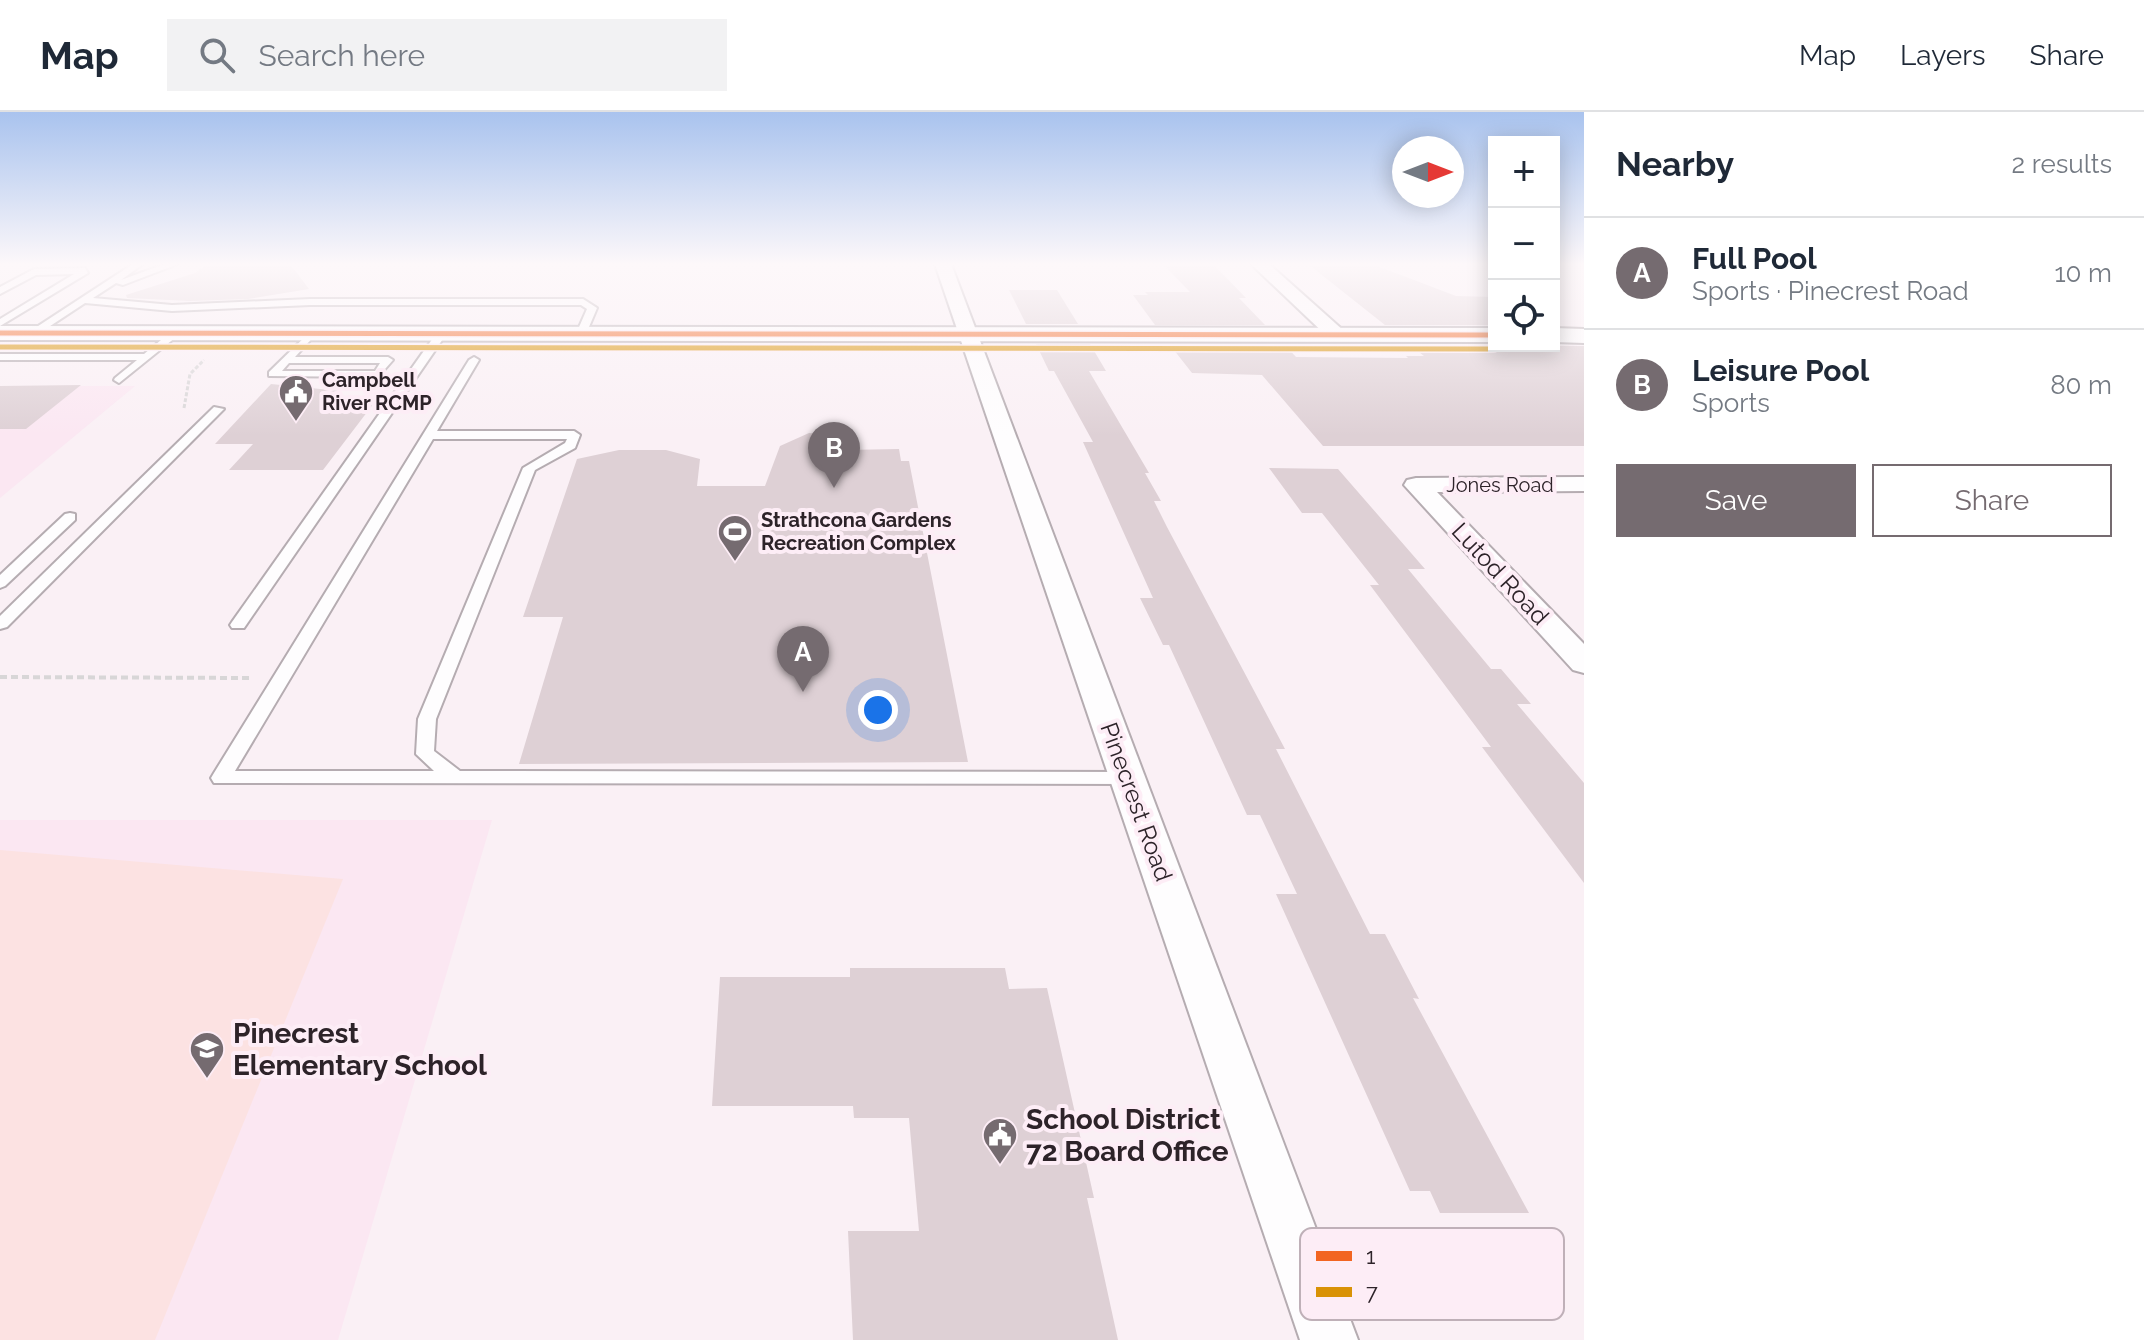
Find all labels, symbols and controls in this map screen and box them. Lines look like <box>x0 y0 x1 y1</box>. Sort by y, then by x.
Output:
search box <box>167 19 727 91</box>
text: Map <box>40 33 119 78</box>
icon: search <box>195 33 239 77</box>
text: Search here <box>259 38 425 73</box>
text: Map <box>1799 39 1856 72</box>
text: Layers <box>1900 39 1986 72</box>
text: Share <box>2030 39 2104 72</box>
north arrow <box>1392 136 1464 208</box>
map controls <box>1488 136 1560 352</box>
button: + <box>1488 136 1560 208</box>
text: Nearby <box>1616 144 1734 184</box>
text: 2 results <box>2012 149 2112 179</box>
button: − <box>1488 208 1560 280</box>
text: Full Pool <box>1692 241 1817 276</box>
text: A <box>1633 258 1651 288</box>
text: 10 m <box>2054 258 2112 288</box>
text: Sports · Pinecrest Road <box>1692 276 1969 306</box>
button: locate <box>1488 280 1560 352</box>
text: Leisure Pool <box>1692 353 1869 388</box>
place label: Campbell River RCMP <box>322 368 432 415</box>
text: B <box>1633 370 1651 400</box>
text: 80 m <box>2050 370 2112 400</box>
public building icon: Campbell River RCMP <box>277 373 315 423</box>
text: Sports <box>1692 388 1770 418</box>
pin: B <box>808 422 860 488</box>
button: Save <box>1616 464 1856 537</box>
button: Share <box>1872 464 2112 537</box>
street label: Jones Road <box>1446 473 1554 497</box>
place label: Strathcona Gardens Recreation Complex <box>761 508 956 555</box>
sports icon: Strathcona Gardens Recreation Complex <box>716 513 754 563</box>
street label: Lutod Road <box>1446 517 1555 631</box>
pin: A <box>777 626 829 692</box>
your location <box>858 690 898 730</box>
street label: Pinecrest Road <box>1094 718 1179 885</box>
place label: Pinecrest Elementary School <box>233 1017 487 1082</box>
school or university icon: Pinecrest Elementary School <box>188 1030 226 1080</box>
place label: School District 72 Board Office <box>1026 1103 1229 1168</box>
public building icon: School District 72 Board Office <box>981 1116 1019 1166</box>
legend <box>1300 1228 1564 1320</box>
text: 1 <box>1366 1243 1375 1269</box>
text: 7 <box>1366 1279 1378 1305</box>

